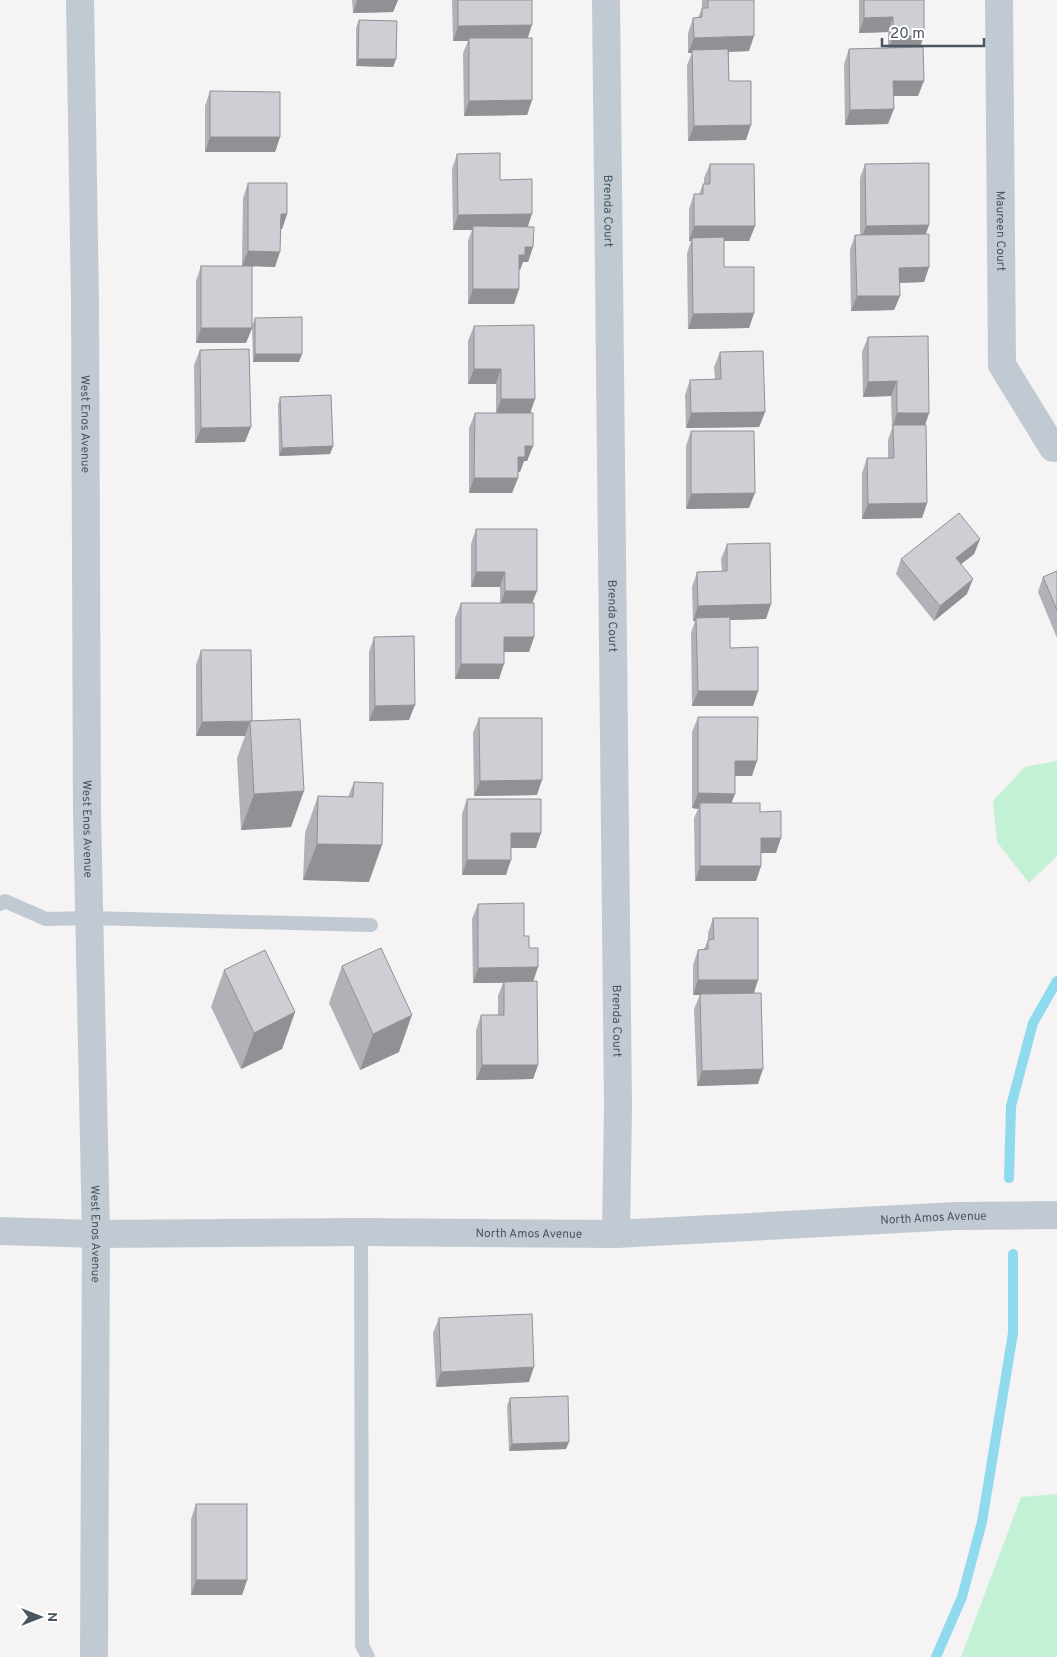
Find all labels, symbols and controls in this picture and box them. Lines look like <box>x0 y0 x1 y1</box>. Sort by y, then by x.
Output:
scale bar <box>882 15 984 47</box>
text: 20 m <box>890 25 925 44</box>
street label: Brenda Court <box>599 175 616 247</box>
street label: Maureen Court <box>992 191 1008 271</box>
street label: West Enos Avenue <box>76 375 93 473</box>
street label: Brenda Court <box>603 580 620 652</box>
street label: West Enos Avenue <box>78 780 95 878</box>
street label: Brenda Court <box>608 985 624 1057</box>
street label: West Enos Avenue <box>86 1185 103 1283</box>
street label: North Amos Avenue <box>880 1209 987 1229</box>
street label: North Amos Avenue <box>476 1226 582 1243</box>
north arrow <box>15 1592 65 1642</box>
text: N <box>43 1612 60 1622</box>

